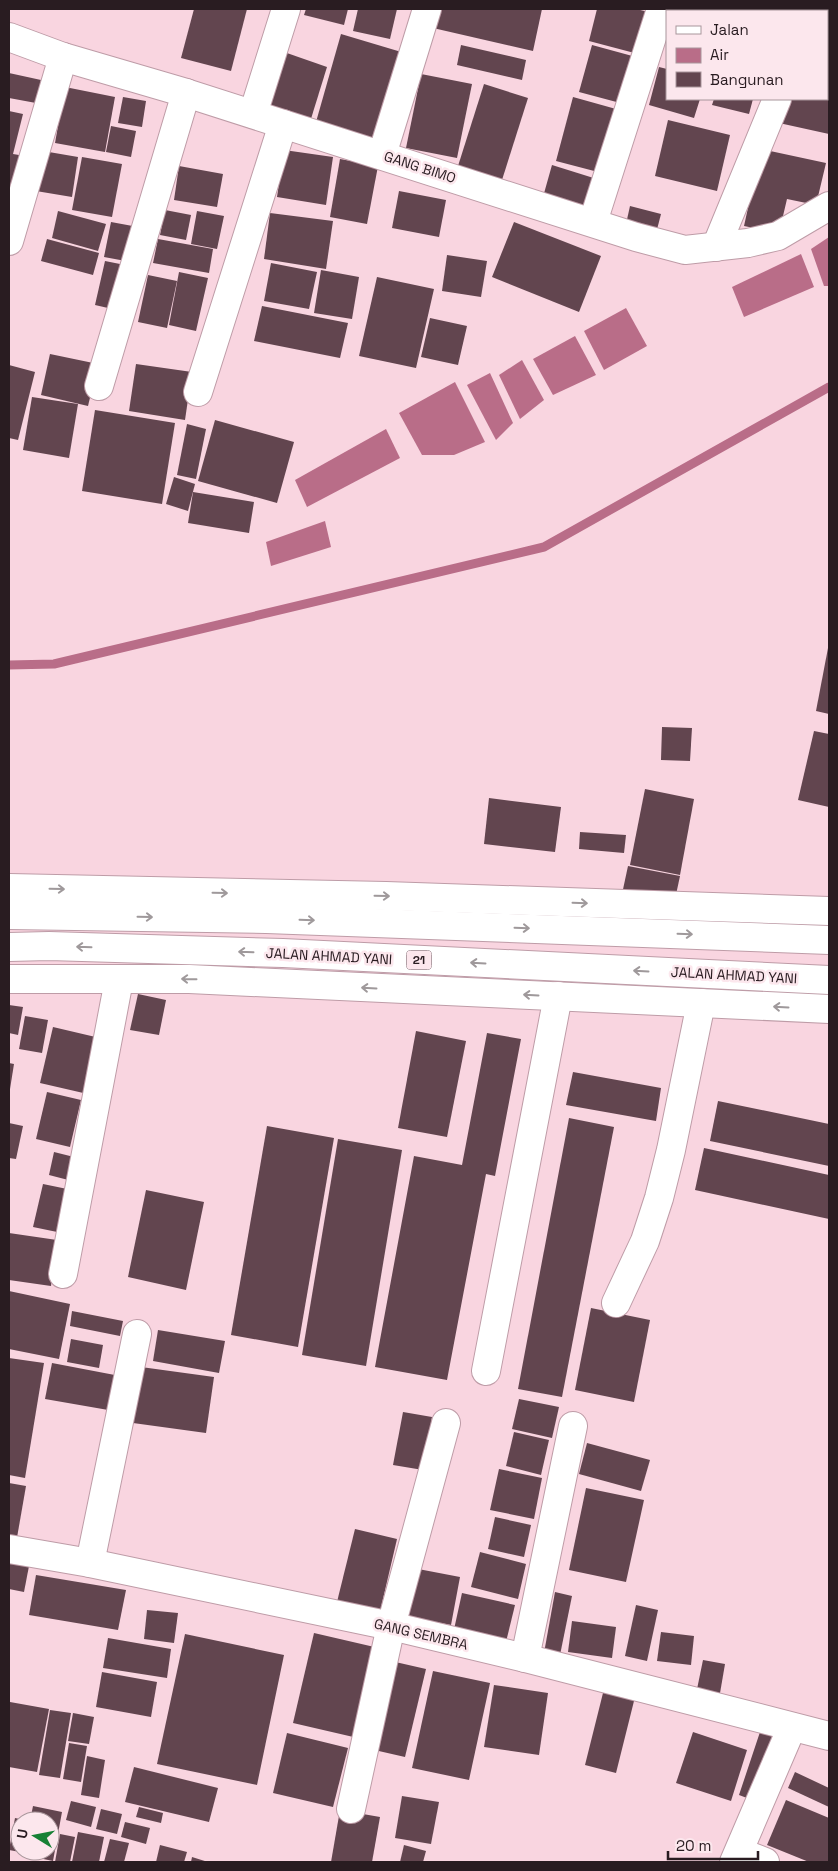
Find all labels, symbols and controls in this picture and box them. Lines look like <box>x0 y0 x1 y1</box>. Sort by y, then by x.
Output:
legend <box>666 10 828 100</box>
text: Jalan <box>710 20 749 39</box>
text: Air <box>710 45 729 64</box>
text: Bangunan <box>710 70 784 89</box>
street label: GANG BIMO <box>382 147 458 187</box>
one-way arrow <box>49 884 65 894</box>
one-way arrow <box>212 888 228 897</box>
one-way arrow <box>374 892 390 901</box>
one-way arrow <box>572 898 588 907</box>
one-way arrow <box>136 912 153 922</box>
one-way arrow <box>299 915 315 925</box>
one-way arrow <box>514 923 530 932</box>
one-way arrow <box>676 929 692 938</box>
one-way arrow <box>76 942 92 952</box>
street label: JALAN AHMAD YANI <box>265 944 393 968</box>
one-way arrow <box>238 948 254 957</box>
road number: 21 <box>406 950 432 970</box>
one-way arrow <box>471 958 487 967</box>
street label: JALAN AHMAD YANI <box>670 963 798 987</box>
one-way arrow <box>633 966 649 975</box>
one-way arrow <box>181 975 197 984</box>
one-way arrow <box>361 983 377 992</box>
one-way arrow <box>523 990 540 1000</box>
one-way arrow <box>773 1003 789 1012</box>
street label: GANG SEMBRA <box>372 1614 470 1654</box>
north arrow <box>10 1811 60 1861</box>
text: U <box>13 1828 32 1840</box>
scale bar <box>668 1828 758 1860</box>
text: 20 m <box>676 1836 711 1855</box>

